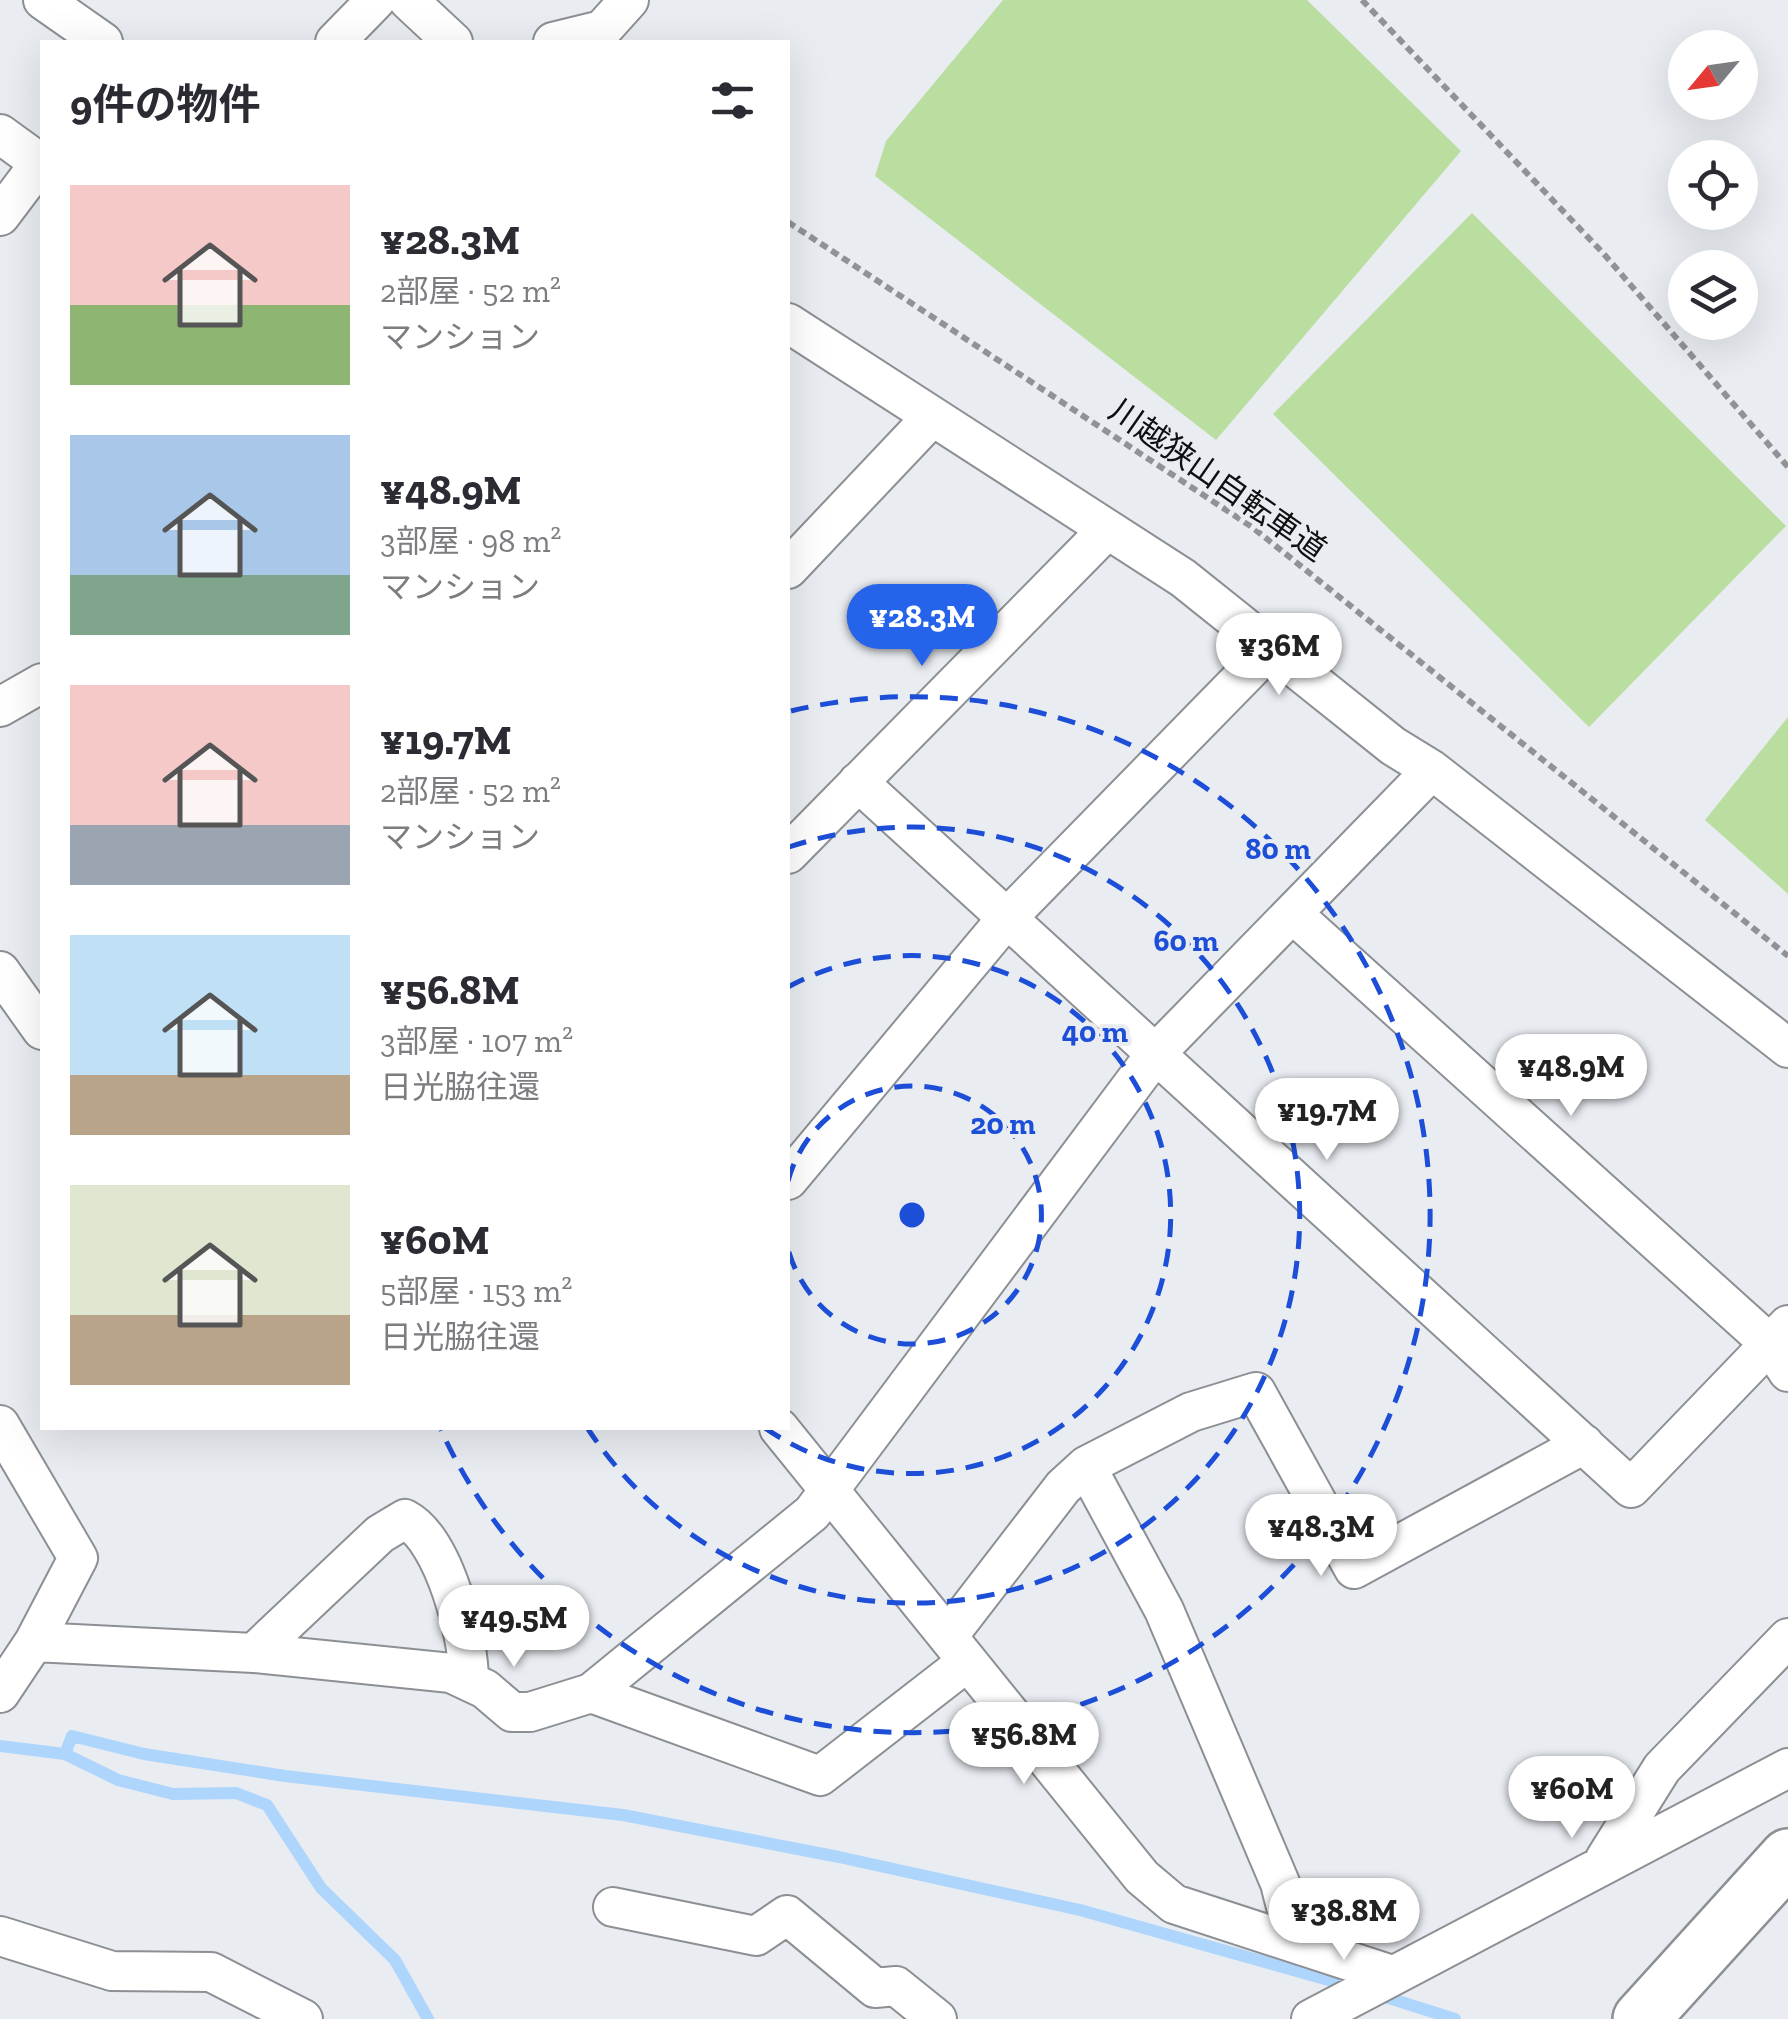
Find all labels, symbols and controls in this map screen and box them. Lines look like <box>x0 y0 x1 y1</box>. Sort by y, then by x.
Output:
north arrow <box>1668 30 1758 120</box>
map controls <box>1668 30 1758 340</box>
icon: filters <box>705 73 760 128</box>
text: 9件の物件 <box>70 79 260 130</box>
button: locate <box>1668 140 1758 230</box>
text: ¥28.3M <box>380 214 520 265</box>
icon: home <box>150 225 270 345</box>
button: layers <box>1668 250 1758 340</box>
text: 2部屋 · 52 m² <box>380 272 561 310</box>
text: マンション <box>380 318 540 356</box>
street label: 川越狭山自転車道 <box>1102 391 1334 569</box>
text: ¥48.9M <box>380 464 521 515</box>
icon: home <box>150 475 270 595</box>
text: 3部屋 · 98 m² <box>380 522 561 560</box>
text: マンション <box>380 568 540 606</box>
pin: ¥28.3M <box>841 584 1003 669</box>
text: ¥28.3M <box>869 597 975 635</box>
pin: ¥36M <box>1220 613 1338 698</box>
text: ¥36M <box>1238 626 1320 664</box>
text: ¥19.7M <box>380 714 511 765</box>
icon: home <box>150 725 270 845</box>
text: 2部屋 · 52 m² <box>380 772 561 810</box>
text: マンション <box>380 818 540 856</box>
text: 80 m <box>1245 831 1311 867</box>
text: 60 m <box>1153 923 1219 959</box>
text: ¥56.8M <box>380 964 519 1015</box>
icon: home <box>150 975 270 1095</box>
text: 40 m <box>1062 1014 1128 1050</box>
text: 3部屋 · 107 m² <box>380 1022 573 1060</box>
pin: ¥48.9M <box>1490 1034 1652 1119</box>
text: ¥48.9M <box>1517 1047 1625 1085</box>
text: 日光脇往還 <box>380 1068 540 1106</box>
pin: ¥19.7M <box>1246 1078 1408 1163</box>
text: ¥19.7M <box>1277 1091 1377 1129</box>
text: 20 m <box>970 1106 1036 1142</box>
centre of rings <box>894 1197 930 1233</box>
text: ¥60M <box>380 1214 490 1265</box>
icon: home <box>150 1225 270 1345</box>
text: 5部屋 · 153 m² <box>380 1272 572 1310</box>
text: 日光脇往還 <box>380 1318 540 1356</box>
pin: ¥48.3M <box>1240 1494 1402 1579</box>
text: ¥48.3M <box>1267 1507 1375 1545</box>
pin: ¥49.5M <box>433 1585 595 1670</box>
text: ¥49.5M <box>460 1598 568 1636</box>
pin: ¥56.8M <box>943 1702 1105 1787</box>
text: ¥56.8M <box>971 1715 1077 1753</box>
pin: ¥60M <box>1513 1756 1631 1841</box>
text: ¥60M <box>1530 1769 1614 1807</box>
pin: ¥38.8M <box>1263 1878 1425 1963</box>
text: ¥38.8M <box>1291 1891 1397 1929</box>

